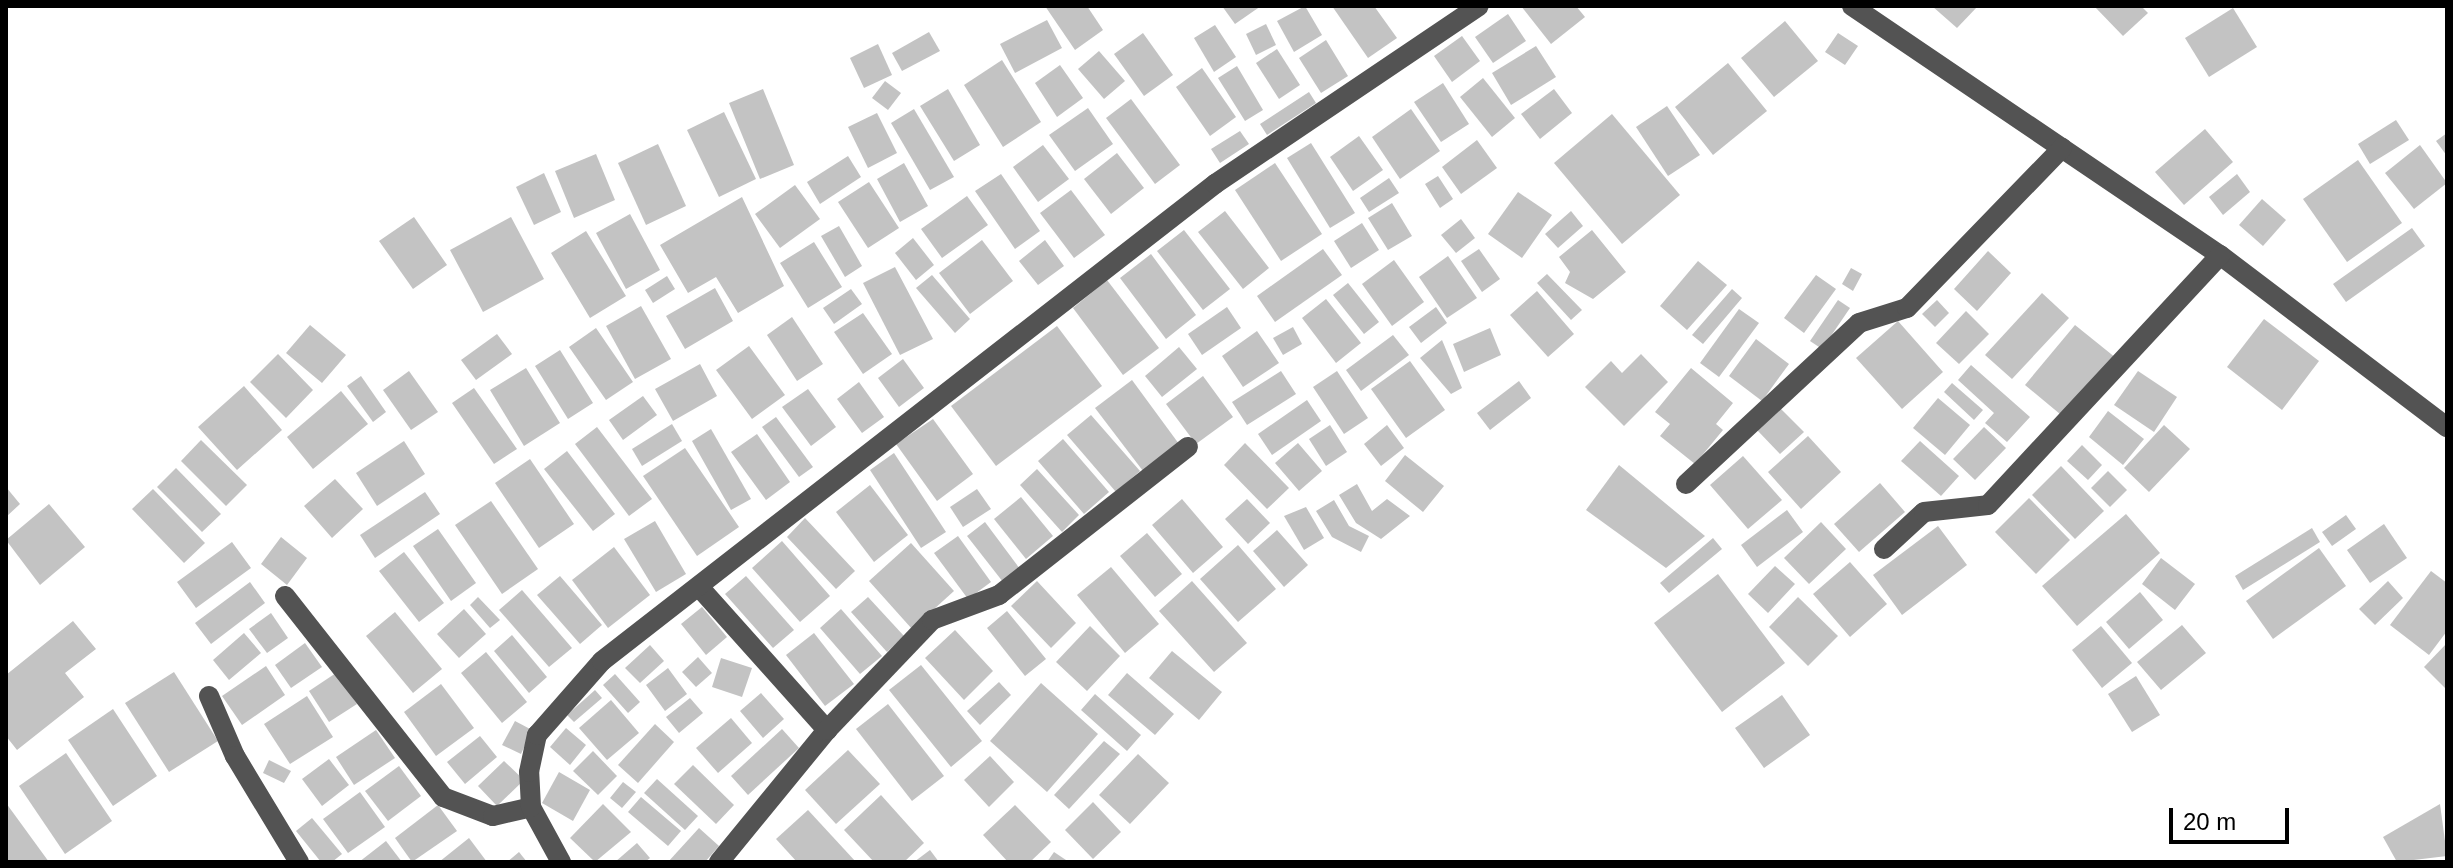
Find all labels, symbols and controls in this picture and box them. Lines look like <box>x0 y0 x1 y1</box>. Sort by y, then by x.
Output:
scale bar <box>2173 792 2293 842</box>
text: 20 m <box>2183 808 2236 835</box>

